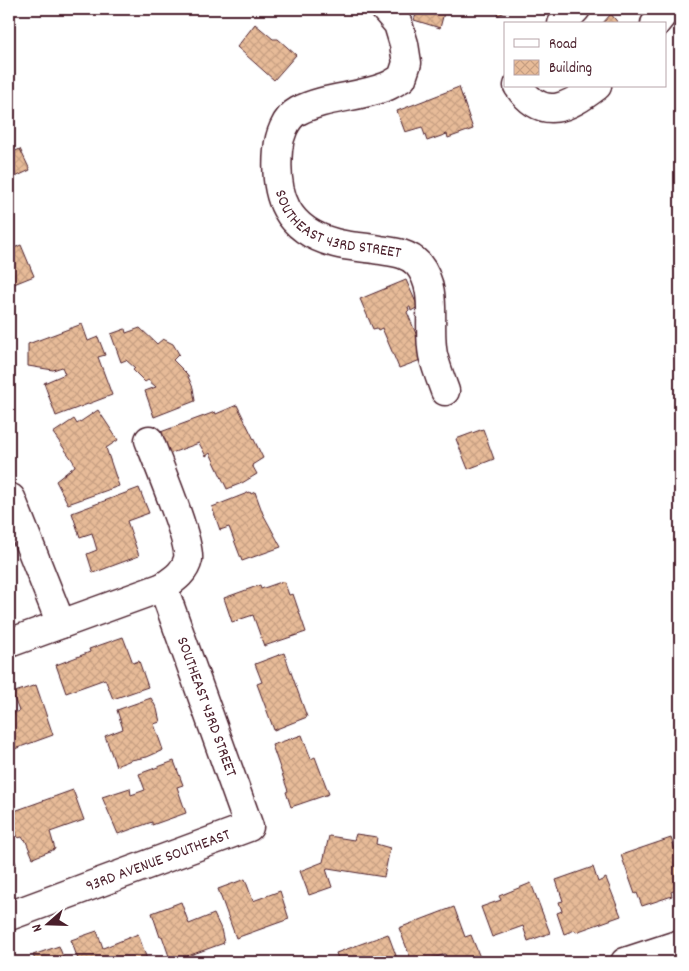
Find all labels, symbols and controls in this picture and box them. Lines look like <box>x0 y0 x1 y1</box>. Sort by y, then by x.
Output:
legend <box>504 22 666 88</box>
text: Road <box>549 34 577 56</box>
text: Building <box>549 58 592 80</box>
street label: SOUTHEAST 43RD STREET <box>269 187 404 265</box>
street label: SOUTHEAST 43RD STREET <box>170 634 242 781</box>
street label: 93RD AVENUE SOUTHEAST <box>83 823 234 898</box>
north arrow <box>22 898 72 948</box>
text: N <box>27 921 48 934</box>

